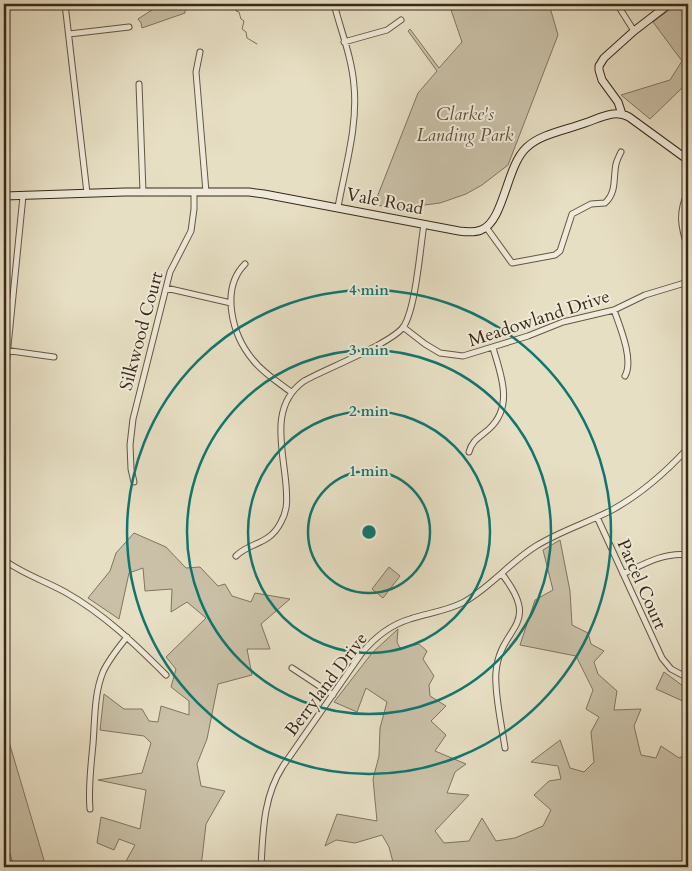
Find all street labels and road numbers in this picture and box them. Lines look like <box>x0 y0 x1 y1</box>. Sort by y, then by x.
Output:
street label: Vale Road <box>344 182 426 221</box>
street label: Silkwood Court <box>114 269 169 393</box>
street label: Meadowland Drive <box>465 284 613 353</box>
street label: Parcel Court <box>611 535 673 634</box>
street label: Berryland Drive <box>279 627 374 741</box>

